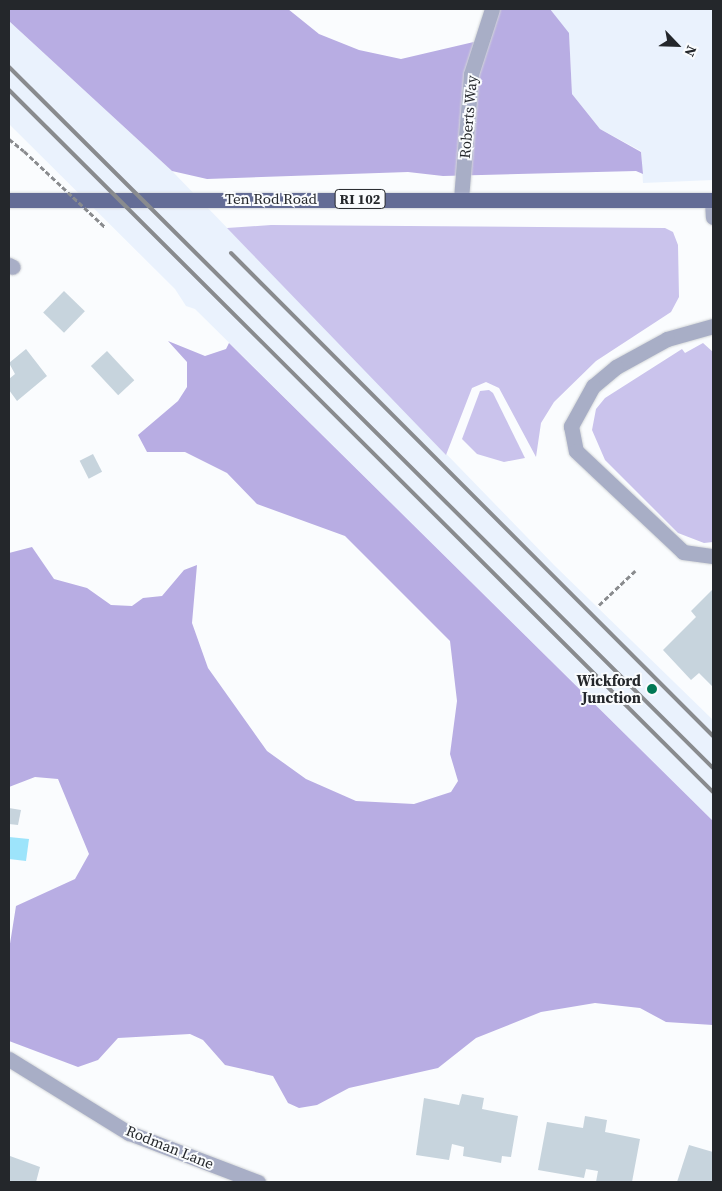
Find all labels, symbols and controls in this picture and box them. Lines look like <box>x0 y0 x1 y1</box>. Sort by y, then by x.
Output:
north arrow <box>652 20 702 70</box>
text: N <box>679 42 702 60</box>
street label: Roberts Way <box>455 74 481 160</box>
road number: RI 102 <box>334 188 386 210</box>
street label: Ten Rod Road <box>225 190 317 208</box>
place label: Wickford Junction <box>576 671 641 706</box>
marker: Wickford Junction <box>645 682 659 696</box>
street label: Rodman Lane <box>123 1121 217 1173</box>

